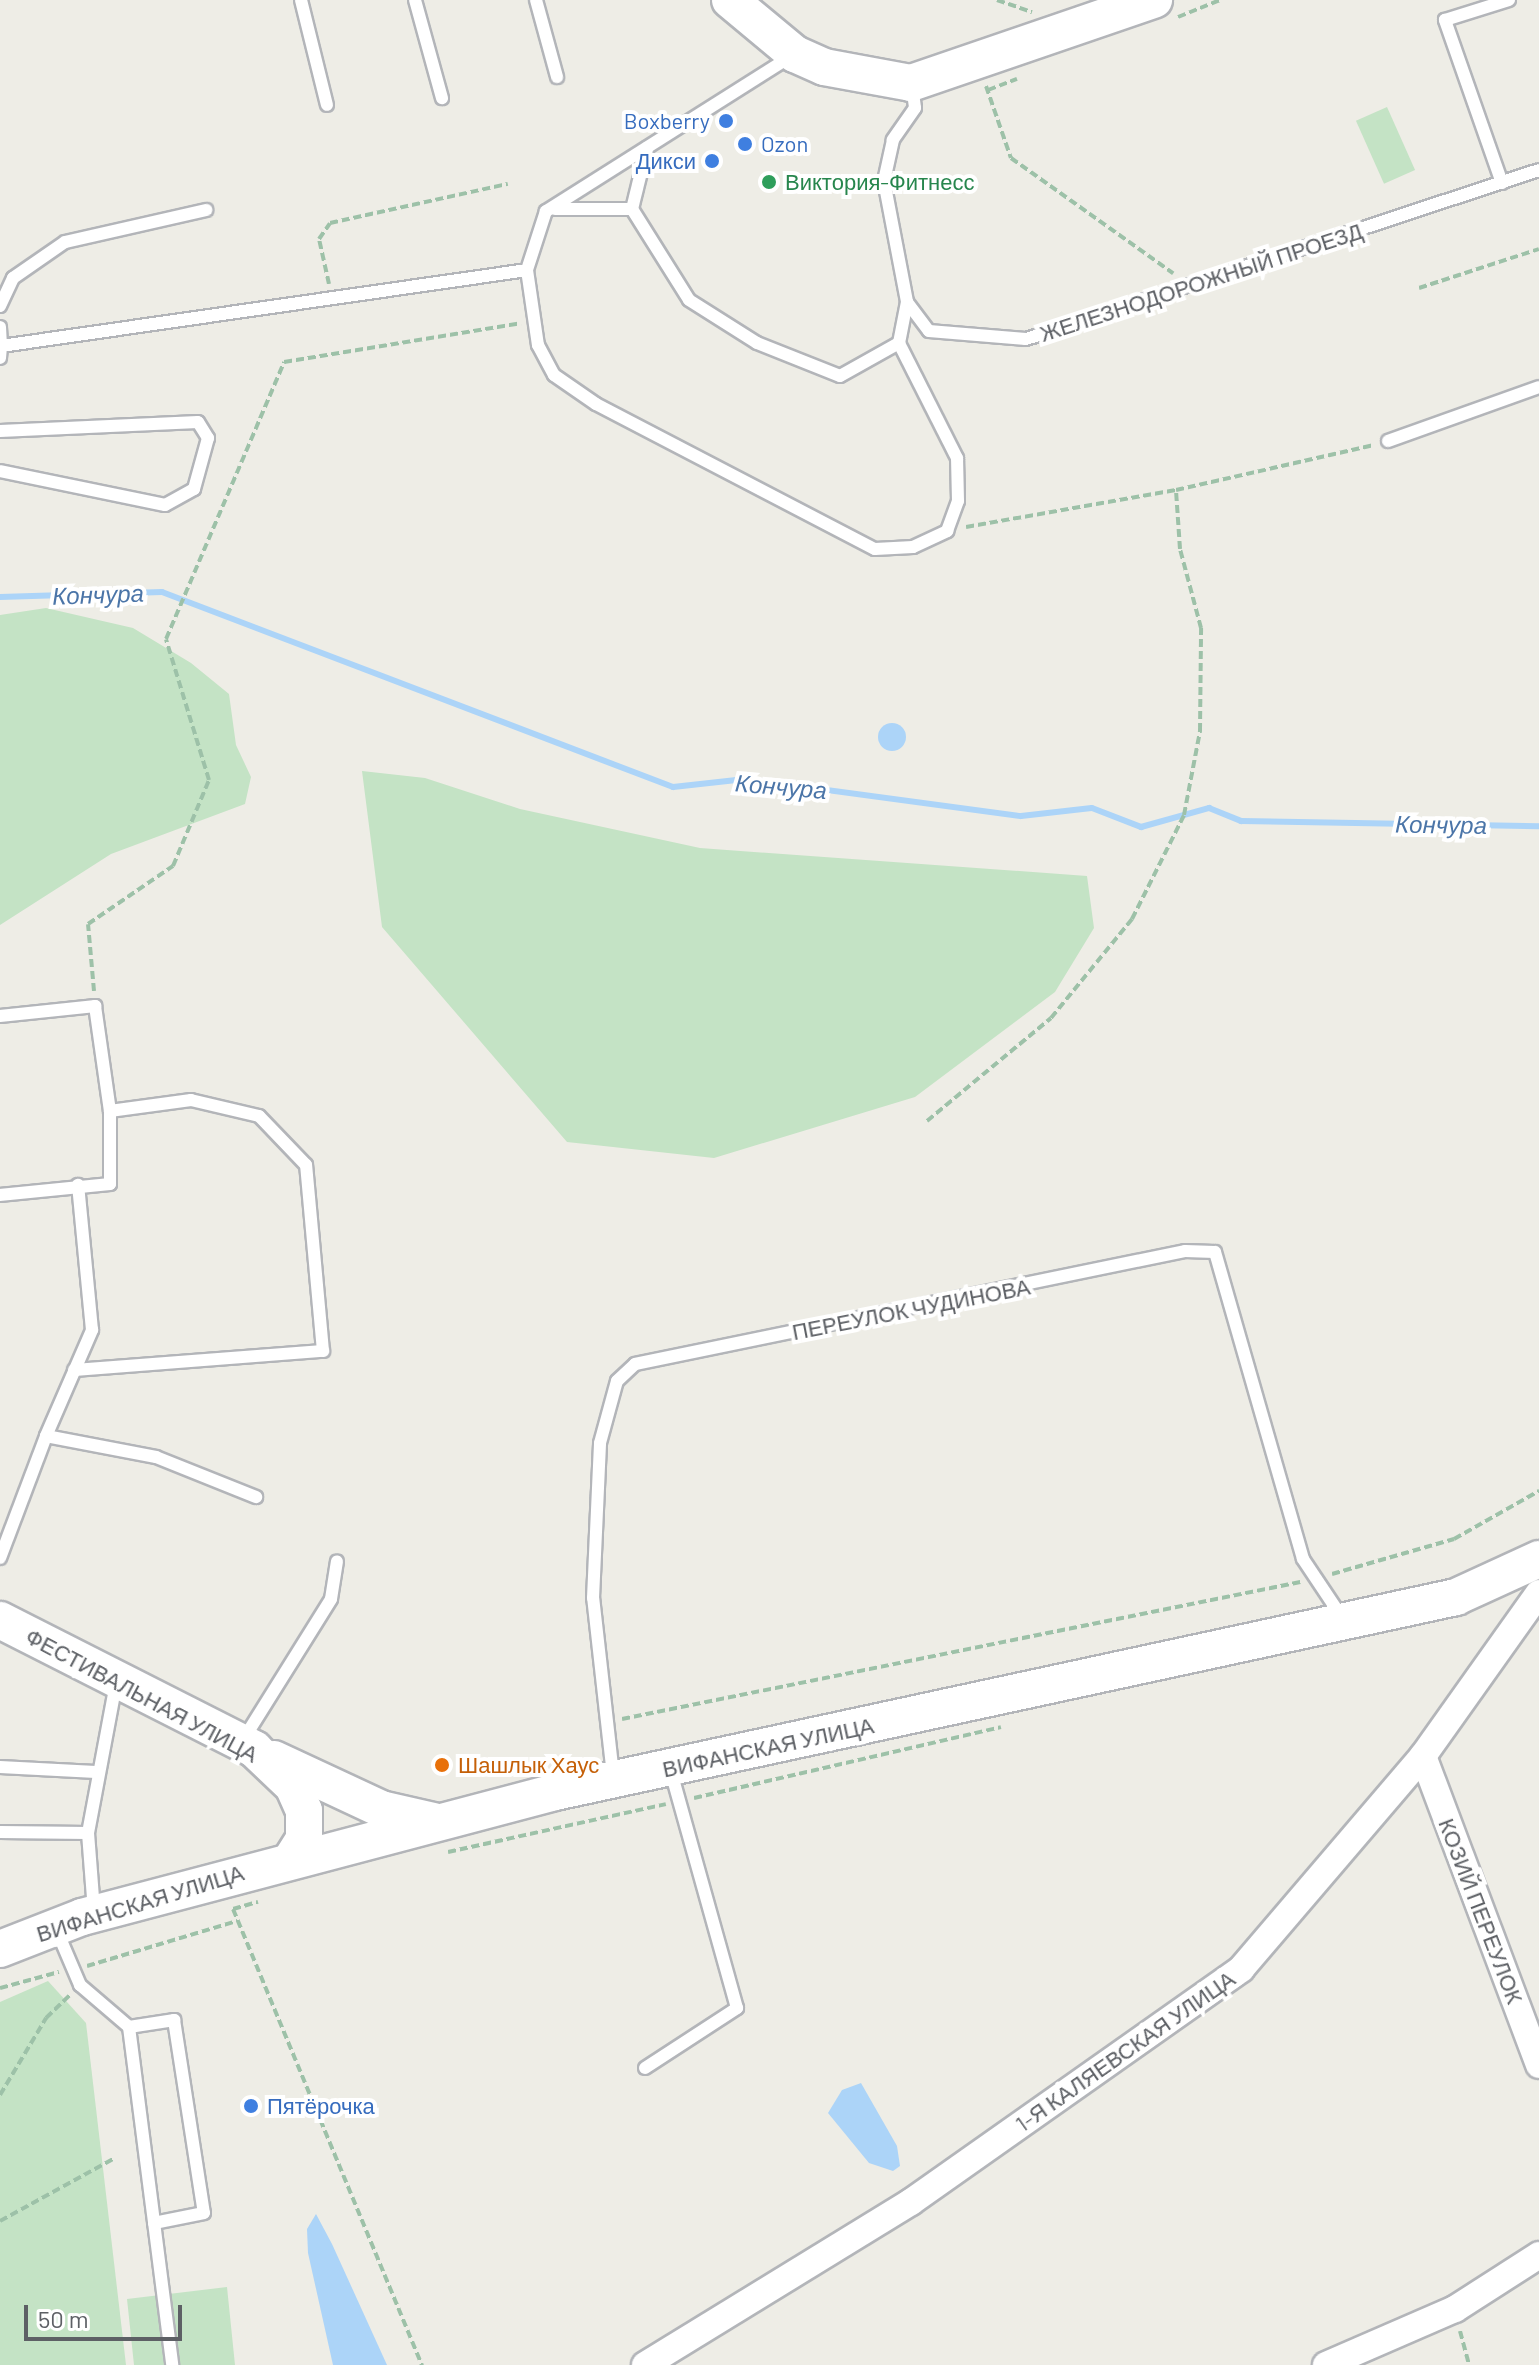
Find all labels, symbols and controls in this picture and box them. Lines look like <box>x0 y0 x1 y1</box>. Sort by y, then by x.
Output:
place label: Boxberry <box>624 108 710 134</box>
marker: Boxberry <box>717 112 735 130</box>
place label: Ozon <box>761 131 808 157</box>
marker: Ozon <box>736 135 754 153</box>
place label: Дикси <box>636 148 696 174</box>
marker: Дикси <box>703 152 721 170</box>
place label: Виктория-Фитнесс <box>785 169 974 195</box>
marker: Виктория-Фитнесс <box>760 173 778 191</box>
street label: ЖЕЛЕЗНОДОРОЖНЫЙ ПРОЕЗД <box>1036 217 1366 347</box>
water label: Кончура <box>52 578 144 610</box>
water label: Кончура <box>734 768 828 804</box>
water label: Кончура <box>1395 809 1487 839</box>
street label: ПЕРЕУЛОК ЧУДИНОВА <box>790 1273 1032 1345</box>
street label: ФЕСТИВАЛЬНАЯ УЛИЦА <box>21 1623 263 1767</box>
street label: ВИФАНСКАЯ УЛИЦА <box>660 1712 876 1782</box>
place label: Шашлык Хаус <box>458 1752 599 1778</box>
marker: Шашлык Хаус <box>433 1756 451 1774</box>
street label: КОЗИЙ ПЕРЕУЛОК <box>1433 1815 1529 2007</box>
street label: ВИФАНСКАЯ УЛИЦА <box>33 1859 247 1947</box>
street label: 1-Я КАЛЯЕВСКАЯ УЛИЦА <box>1010 1965 1240 2137</box>
place label: Пятёрочка <box>267 2093 375 2119</box>
marker: Пятёрочка <box>242 2097 260 2115</box>
scale bar <box>28 2289 186 2339</box>
text: 50 m <box>38 2304 89 2333</box>

